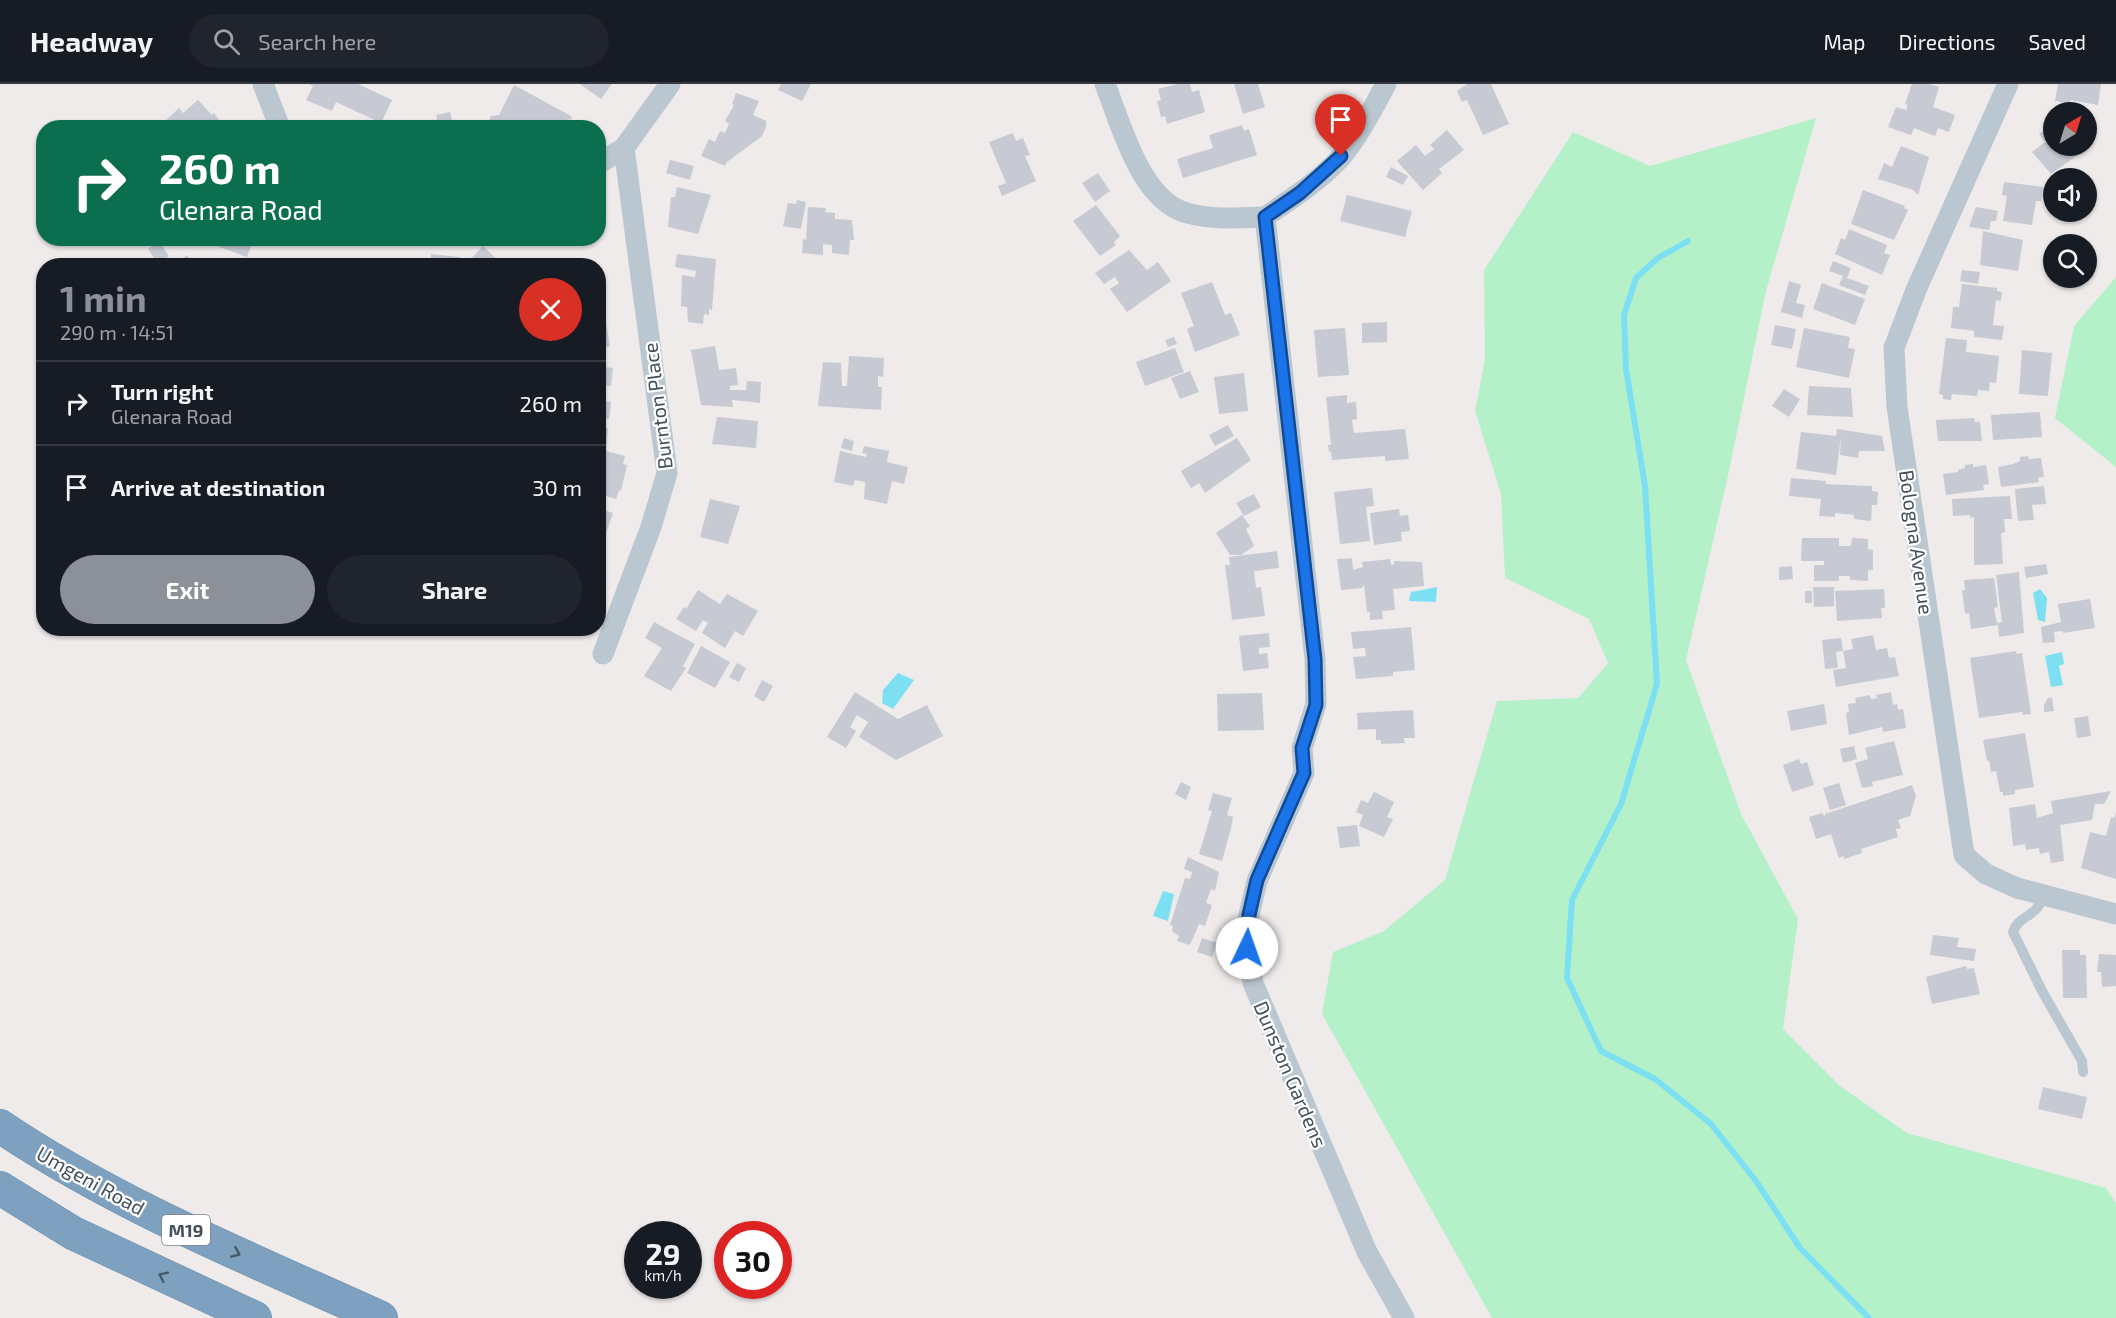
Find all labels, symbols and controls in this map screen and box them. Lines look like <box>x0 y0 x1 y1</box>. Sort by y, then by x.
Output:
search box <box>189 14 609 68</box>
text: Headway <box>30 24 153 58</box>
icon: search <box>210 25 243 58</box>
text: Search here <box>258 28 376 54</box>
text: Map <box>1823 29 1866 54</box>
text: Directions <box>1899 29 1995 54</box>
text: Saved <box>2028 29 2086 54</box>
pin <box>1315 94 1366 156</box>
north arrow <box>2043 102 2097 156</box>
map controls <box>2043 102 2097 288</box>
icon: arrive <box>1324 103 1357 136</box>
text: 260 m <box>159 142 281 192</box>
icon: right <box>60 144 138 222</box>
button: sound <box>2043 168 2097 222</box>
text: Glenara Road <box>159 193 323 225</box>
button: search <box>2043 234 2097 288</box>
text: 1 min <box>60 276 147 319</box>
button: close <box>519 278 582 341</box>
text: 290 m · 14:51 <box>60 320 174 344</box>
street label: Burnton Place <box>637 341 677 471</box>
text: Turn right <box>111 378 213 404</box>
icon: right <box>60 387 93 420</box>
text: 260 m <box>520 390 582 416</box>
text: Glenara Road <box>111 404 232 428</box>
street label: Bologna Avenue <box>1895 468 1939 616</box>
icon: arrive <box>60 471 93 504</box>
text: Arrive at destination <box>111 474 325 500</box>
text: 30 m <box>532 474 582 500</box>
button: Exit <box>60 555 315 624</box>
button: Share <box>327 555 582 624</box>
position arrow <box>1215 916 1279 980</box>
street label: Dunston Gardens <box>1249 997 1333 1151</box>
street label: Umgeni Road <box>33 1140 149 1220</box>
road number: M19 <box>162 1215 210 1245</box>
speed limit sign: 30 <box>714 1221 792 1299</box>
text: 29 <box>645 1235 681 1271</box>
one-way arrow <box>229 1246 240 1258</box>
text: km/h <box>644 1266 682 1284</box>
one-way arrow <box>159 1272 170 1284</box>

